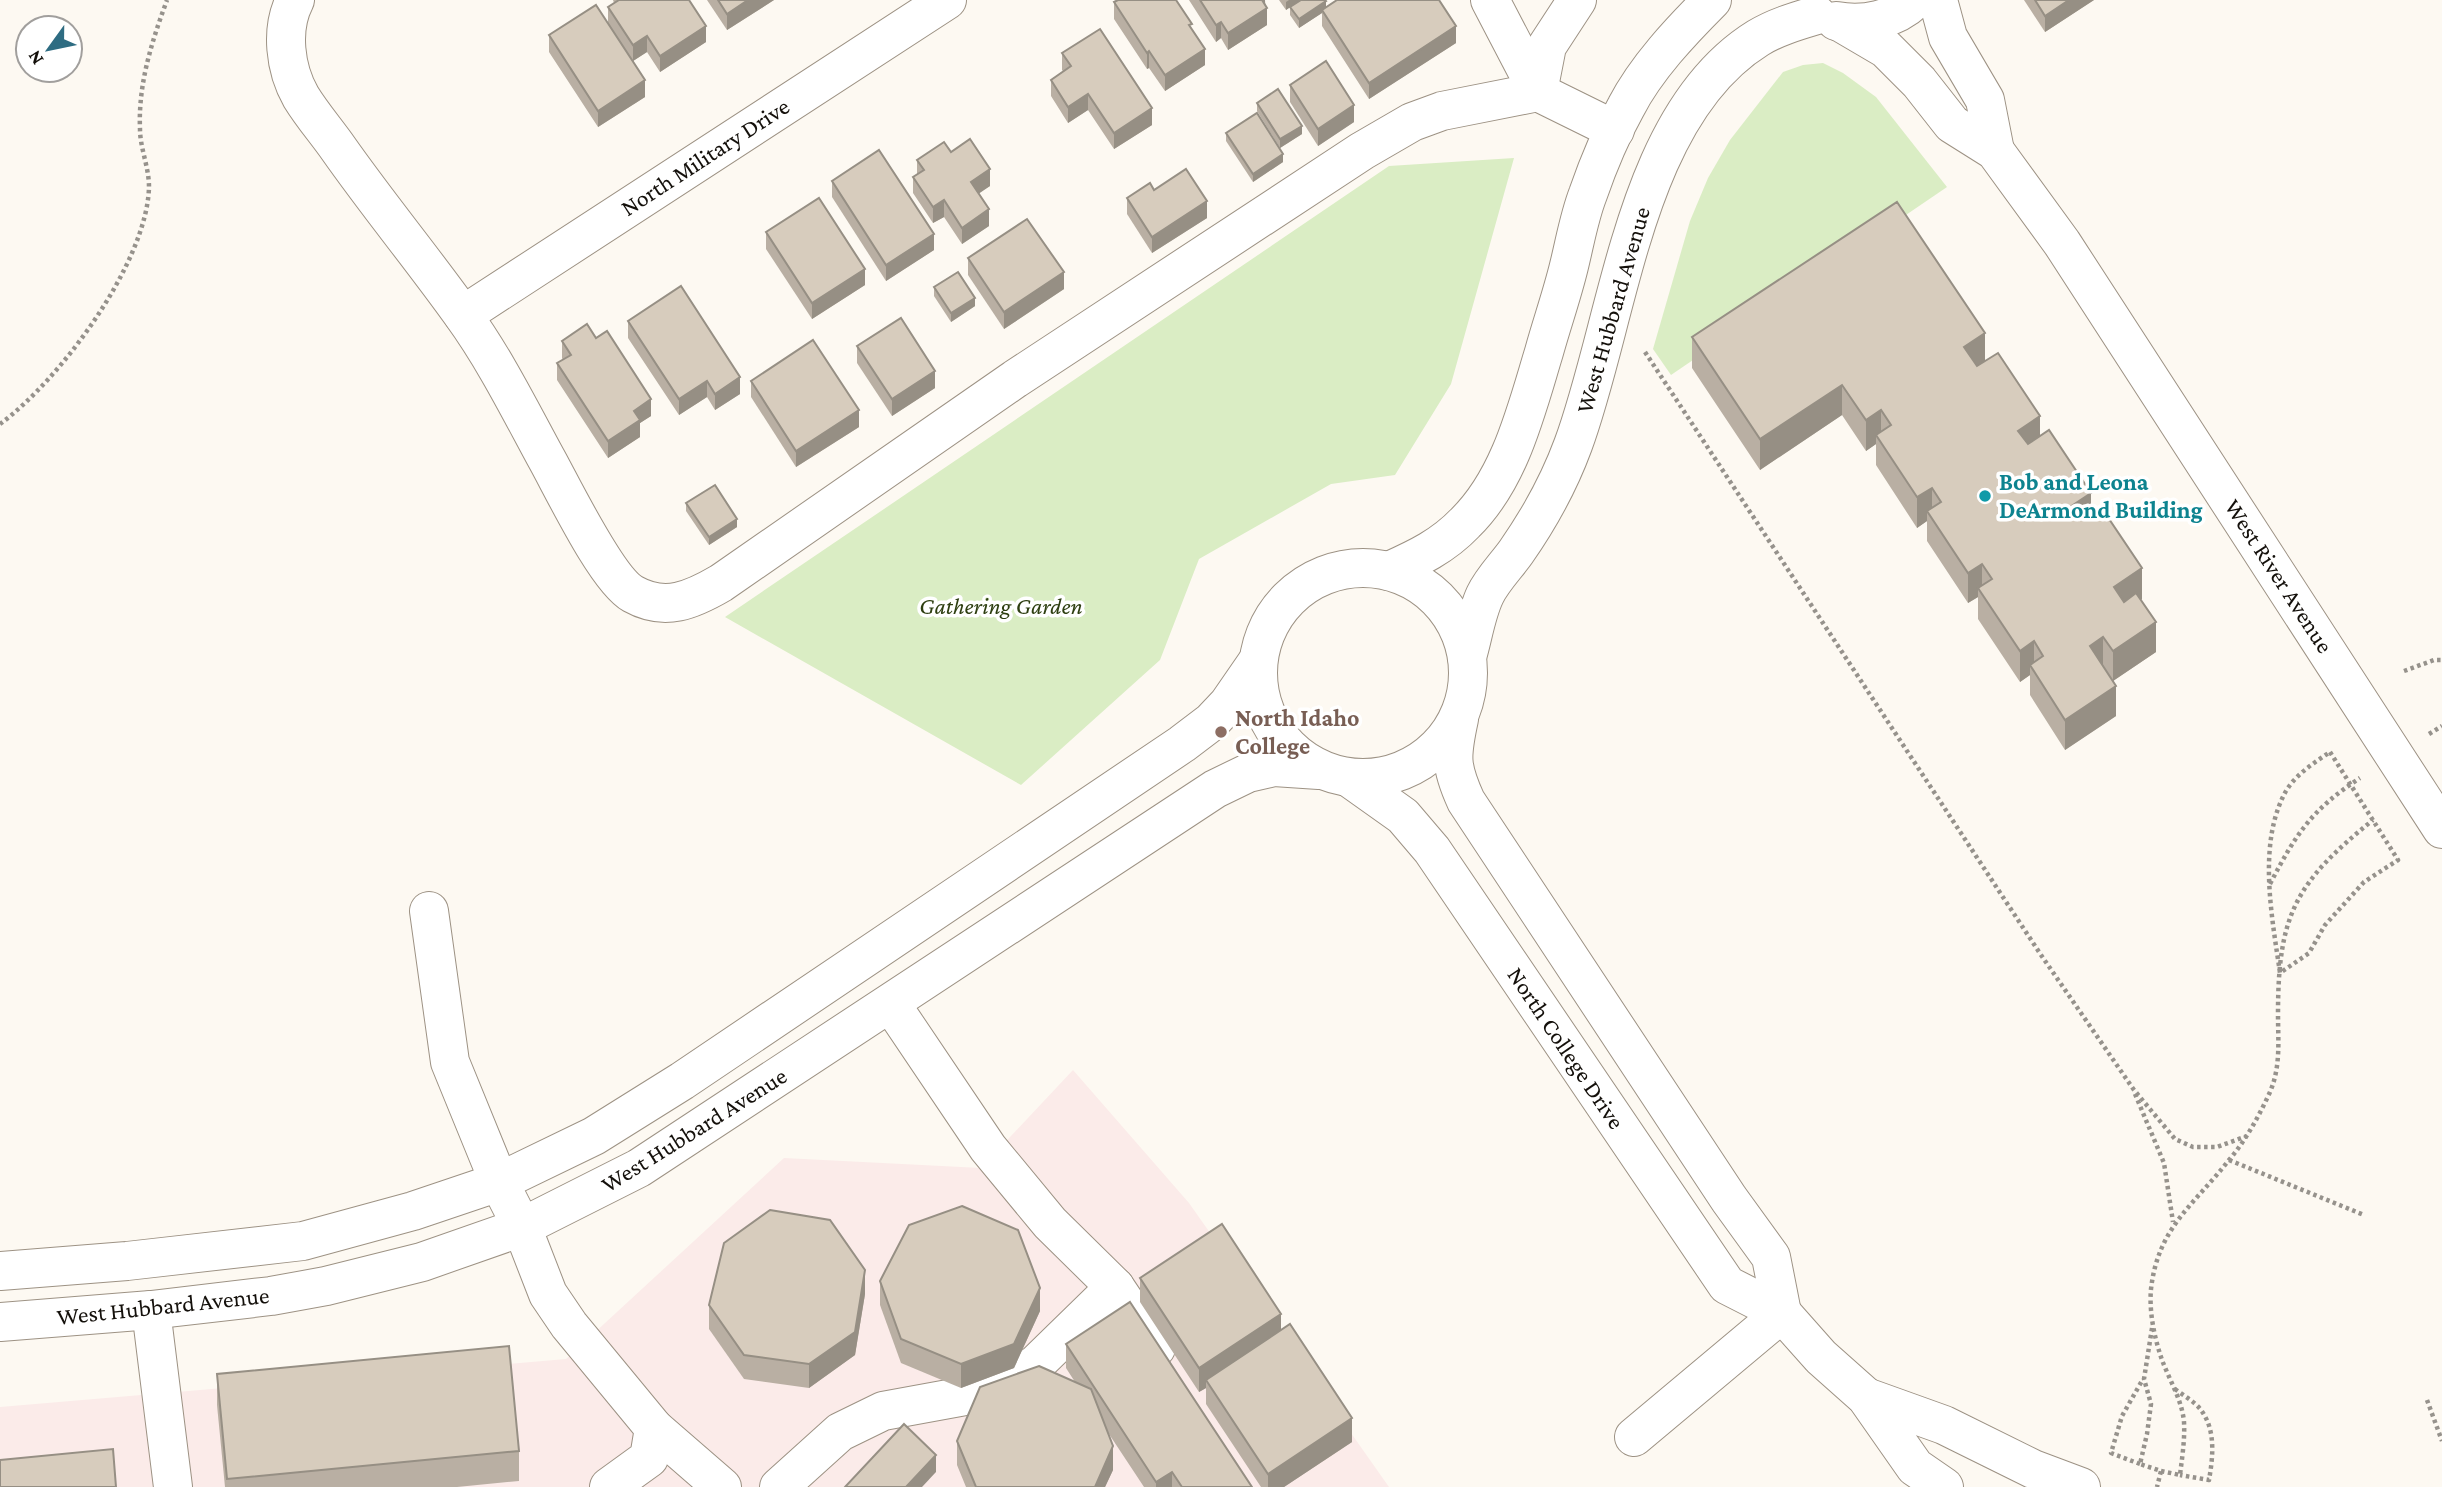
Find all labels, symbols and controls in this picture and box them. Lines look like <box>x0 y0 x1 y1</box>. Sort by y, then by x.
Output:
north arrow <box>14 14 84 84</box>
text: N <box>23 47 47 69</box>
street label: North Military Drive <box>615 92 794 221</box>
street label: West Hubbard Avenue <box>1570 204 1655 416</box>
place label: Bob and Leona DeArmond Building <box>1999 468 2203 523</box>
marker: Bob and Leona DeArmond Building <box>1977 488 1993 504</box>
street label: West River Avenue <box>2220 494 2339 658</box>
park label: Gathering Garden <box>919 592 1083 619</box>
place label: North Idaho College <box>1235 704 1359 759</box>
marker: North Idaho College <box>1213 724 1229 740</box>
street label: North College Drive <box>1502 962 1631 1134</box>
street label: West Hubbard Avenue <box>596 1062 791 1198</box>
street label: West Hubbard Avenue <box>55 1281 271 1330</box>

